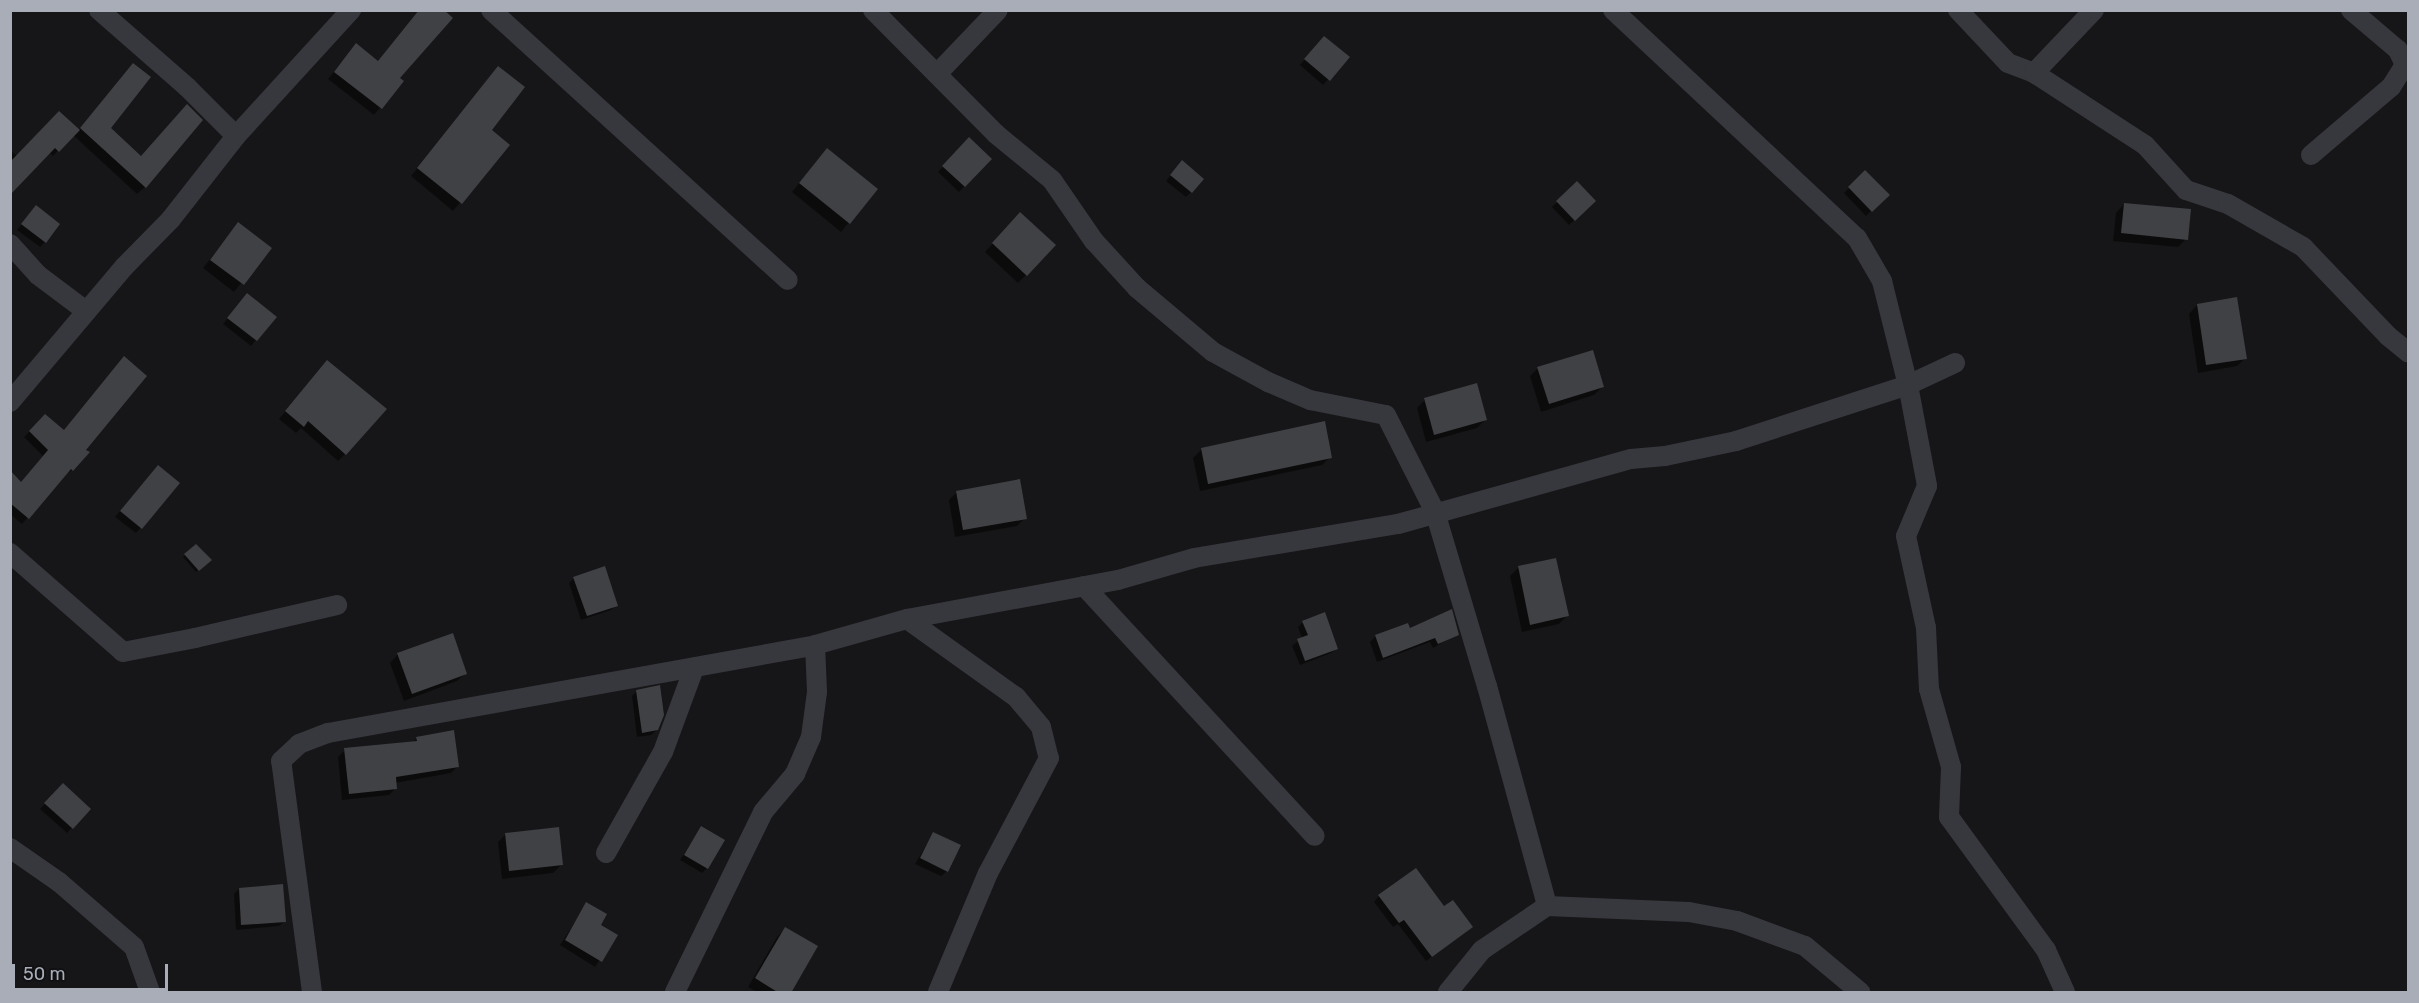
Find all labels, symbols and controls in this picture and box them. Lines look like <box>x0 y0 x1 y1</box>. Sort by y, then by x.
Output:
scale bar <box>15 952 171 990</box>
text: 50 m <box>23 963 66 985</box>

